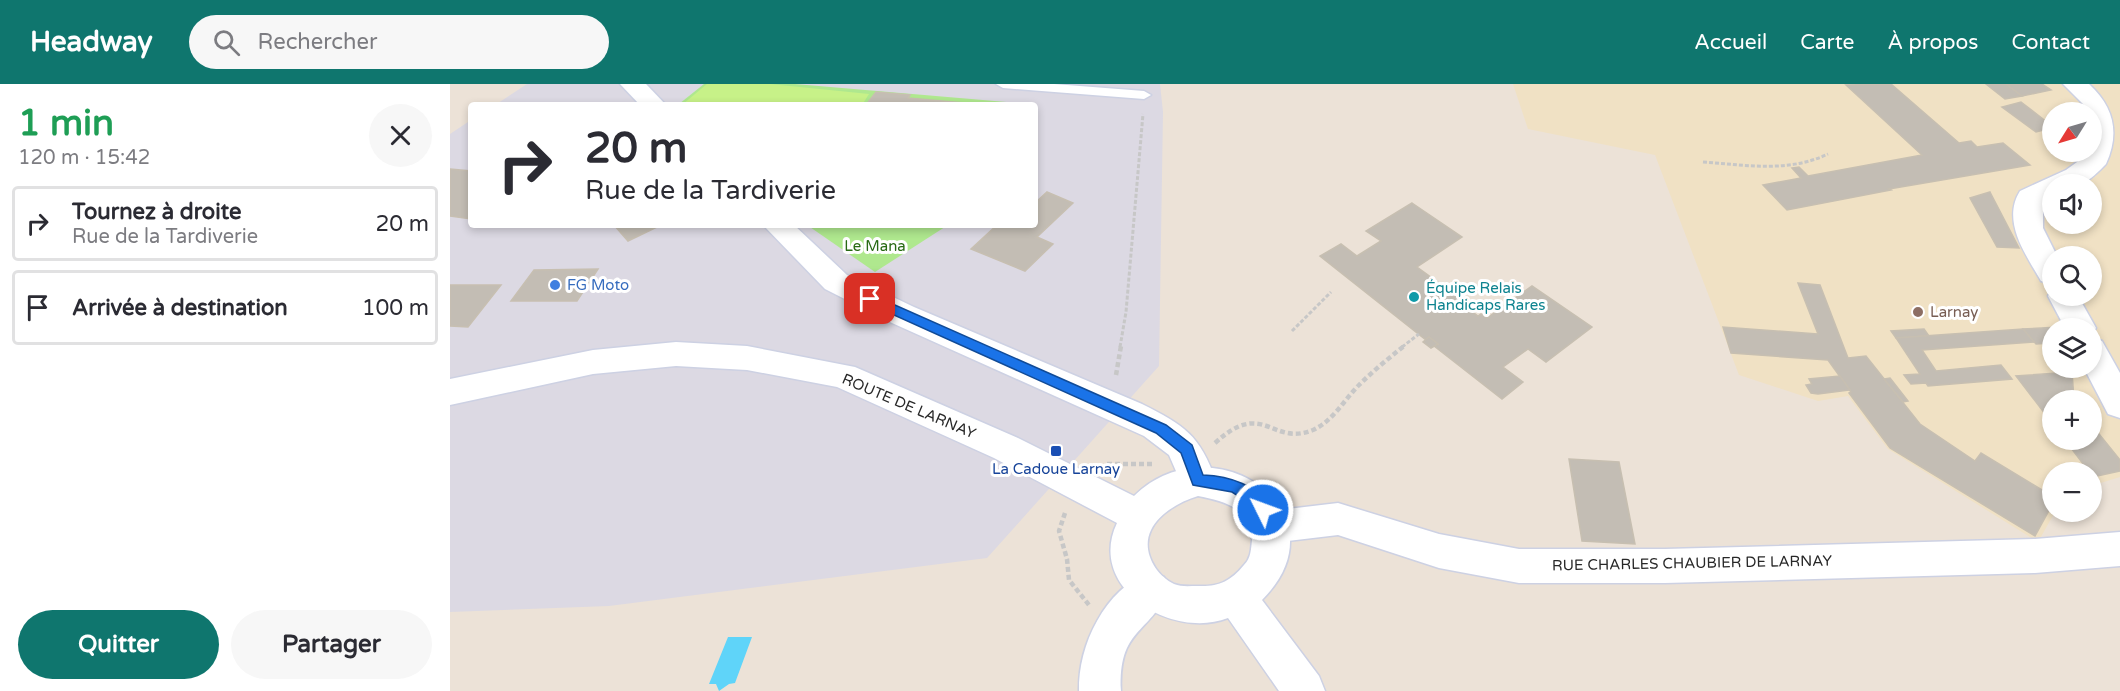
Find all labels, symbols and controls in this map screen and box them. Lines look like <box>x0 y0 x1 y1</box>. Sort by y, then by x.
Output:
search box <box>189 15 609 69</box>
text: Headway <box>30 25 153 59</box>
icon: search <box>210 26 243 59</box>
text: Rechercher <box>258 29 377 55</box>
text: Accueil <box>1694 30 1767 55</box>
text: Carte <box>1800 30 1854 55</box>
text: À propos <box>1887 30 1978 55</box>
text: Contact <box>2011 30 2090 55</box>
text: 1 min <box>18 102 114 145</box>
north arrow <box>2042 102 2102 162</box>
map controls <box>2042 102 2102 522</box>
button: close <box>369 104 432 167</box>
text: 20 m <box>585 123 687 174</box>
icon: right <box>486 126 564 204</box>
text: 120 m · 15:42 <box>18 146 150 170</box>
text: Rue de la Tardiverie <box>585 174 836 207</box>
button: sound <box>2042 174 2102 234</box>
text: Tournez à droite <box>72 199 241 225</box>
icon: right <box>21 207 54 240</box>
text: 20 m <box>375 211 429 237</box>
text: Rue de la Tardiverie <box>72 225 258 249</box>
park label: Le Mana <box>844 237 906 255</box>
button: search <box>2042 246 2102 306</box>
pin <box>844 273 895 324</box>
place label: FG Moto <box>567 276 629 294</box>
marker: FG Moto <box>548 278 562 292</box>
place label: Équipe Relais Handicaps Rares <box>1426 279 1545 314</box>
icon: arrive <box>853 282 886 315</box>
marker: Équipe Relais Handicaps Rares <box>1407 290 1421 304</box>
icon: arrive <box>21 291 54 324</box>
text: Arrivée à destination <box>72 295 288 321</box>
text: 100 m <box>362 295 429 321</box>
place label: Larnay <box>1930 303 1978 321</box>
marker: Larnay <box>1911 305 1925 319</box>
button: layers <box>2042 318 2102 378</box>
street label: ROUTE DE LARNAY <box>839 370 979 443</box>
button: + <box>2042 390 2102 450</box>
marker: La Cadoue Larnay <box>1049 444 1063 458</box>
place label: La Cadoue Larnay <box>992 460 1120 478</box>
button: − <box>2042 462 2102 522</box>
position arrow <box>1231 478 1295 542</box>
street label: RUE CHARLES CHAUBIER DE LARNAY <box>1552 552 1833 574</box>
button: Quitter <box>18 610 219 679</box>
button: Partager <box>231 610 432 679</box>

